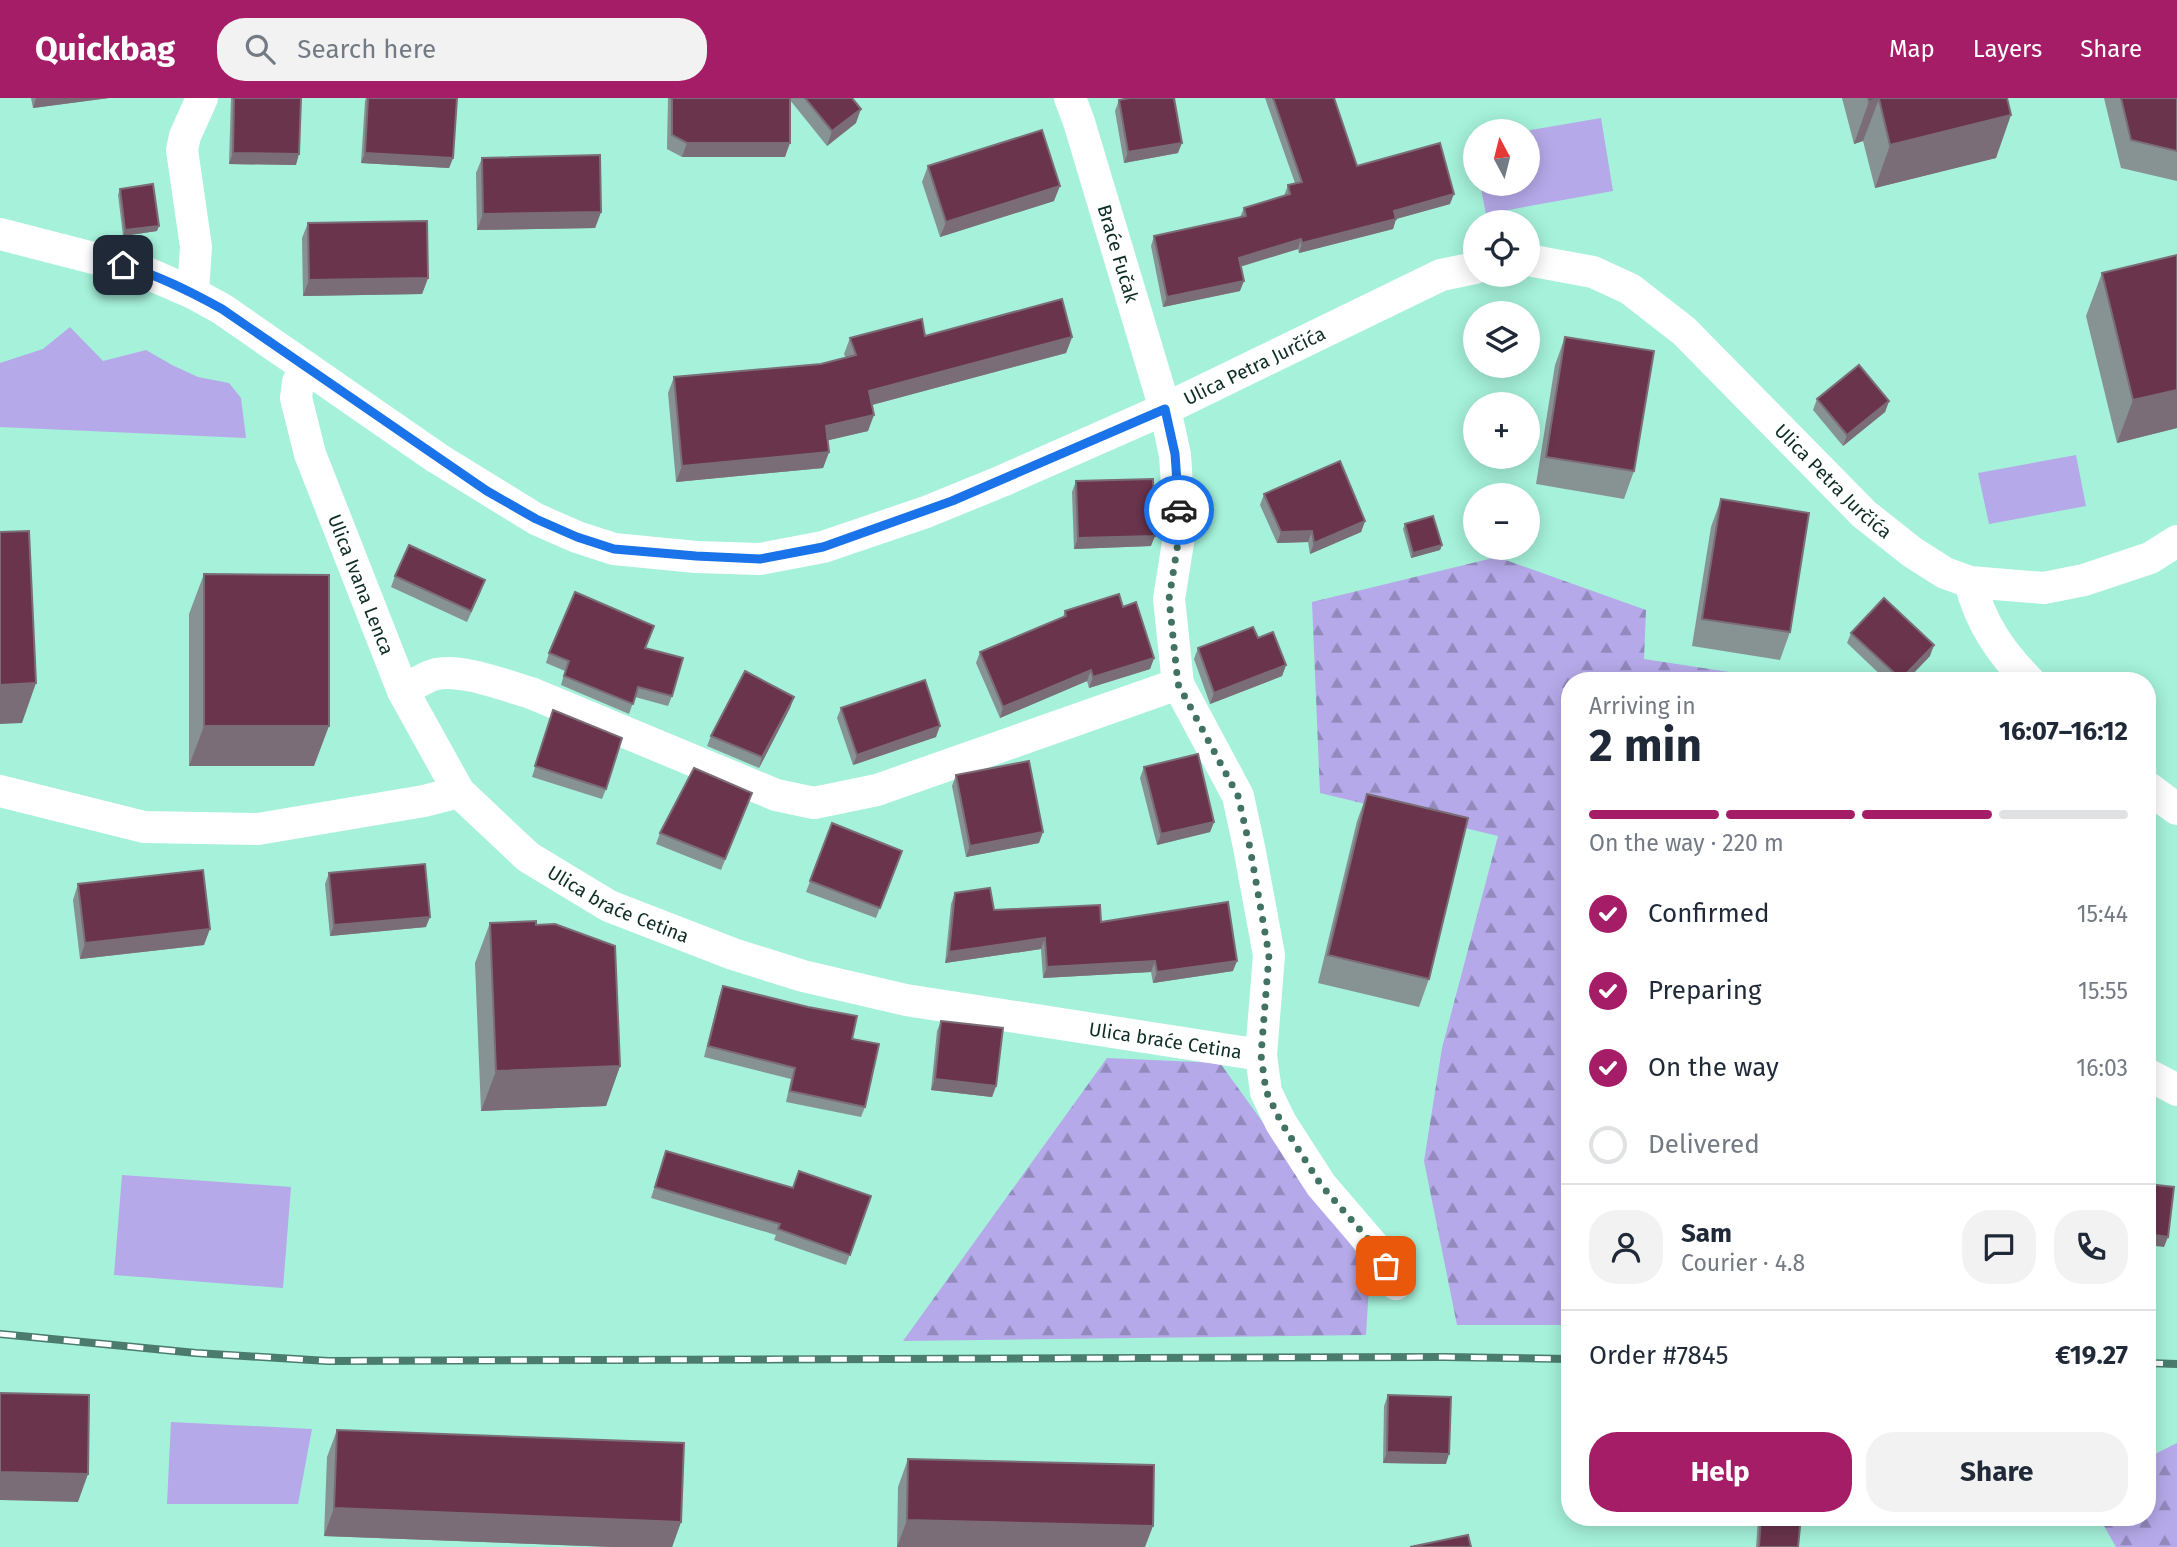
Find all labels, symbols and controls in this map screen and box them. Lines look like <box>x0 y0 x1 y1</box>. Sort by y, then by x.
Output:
search box <box>217 18 707 81</box>
text: Quickbag <box>35 29 175 69</box>
icon: search <box>241 30 279 68</box>
text: Search here <box>297 34 436 65</box>
text: Map <box>1889 35 1935 63</box>
text: Layers <box>1973 35 2042 63</box>
text: Share <box>2080 35 2142 63</box>
north arrow <box>1463 119 1540 196</box>
map controls <box>1463 119 1540 560</box>
street label: Braće Fučak <box>1093 202 1144 306</box>
button: locate <box>1463 210 1540 287</box>
pin <box>93 235 153 295</box>
icon: home <box>104 246 142 284</box>
button: layers <box>1463 301 1540 378</box>
street label: Ulica Petra Jurčića <box>1180 321 1329 410</box>
button: + <box>1463 392 1540 469</box>
street label: Ulica Petra Jurčića <box>1770 419 1897 543</box>
courier <box>1144 475 1214 545</box>
button: − <box>1463 483 1540 560</box>
icon: car <box>1160 491 1198 529</box>
street label: Ulica Ivana Lenca <box>323 511 399 658</box>
text: Arriving in <box>1589 692 1696 720</box>
text: 16:07–16:12 <box>1999 716 2128 747</box>
text: 2 min <box>1589 718 1702 773</box>
text: On the way · 220 m <box>1589 829 1784 857</box>
street label: Ulica braće Cetina <box>543 860 692 947</box>
icon: check <box>1589 895 1627 933</box>
text: Confirmed <box>1648 898 1769 929</box>
text: 15:44 <box>2077 900 2128 928</box>
icon: check <box>1589 972 1627 1010</box>
text: Preparing <box>1648 975 1761 1006</box>
text: 15:55 <box>2078 977 2128 1005</box>
street label: Ulica braće Cetina <box>1087 1017 1244 1063</box>
icon: check <box>1589 1049 1627 1087</box>
text: On the way <box>1648 1052 1779 1083</box>
text: 16:03 <box>2076 1054 2128 1082</box>
text: Delivered <box>1648 1129 1760 1160</box>
button: person <box>1589 1210 1663 1284</box>
button: chat <box>1962 1210 2036 1284</box>
button: phone <box>2054 1210 2128 1284</box>
text: Sam <box>1681 1218 1732 1249</box>
pin <box>1356 1236 1416 1296</box>
icon: bag <box>1367 1247 1405 1285</box>
text: Courier · 4.8 <box>1681 1249 1805 1277</box>
text: Order #7845 <box>1589 1340 1728 1371</box>
text: €19.27 <box>2055 1340 2128 1371</box>
button: Help <box>1589 1432 1852 1512</box>
button: Share <box>1866 1432 2128 1512</box>

